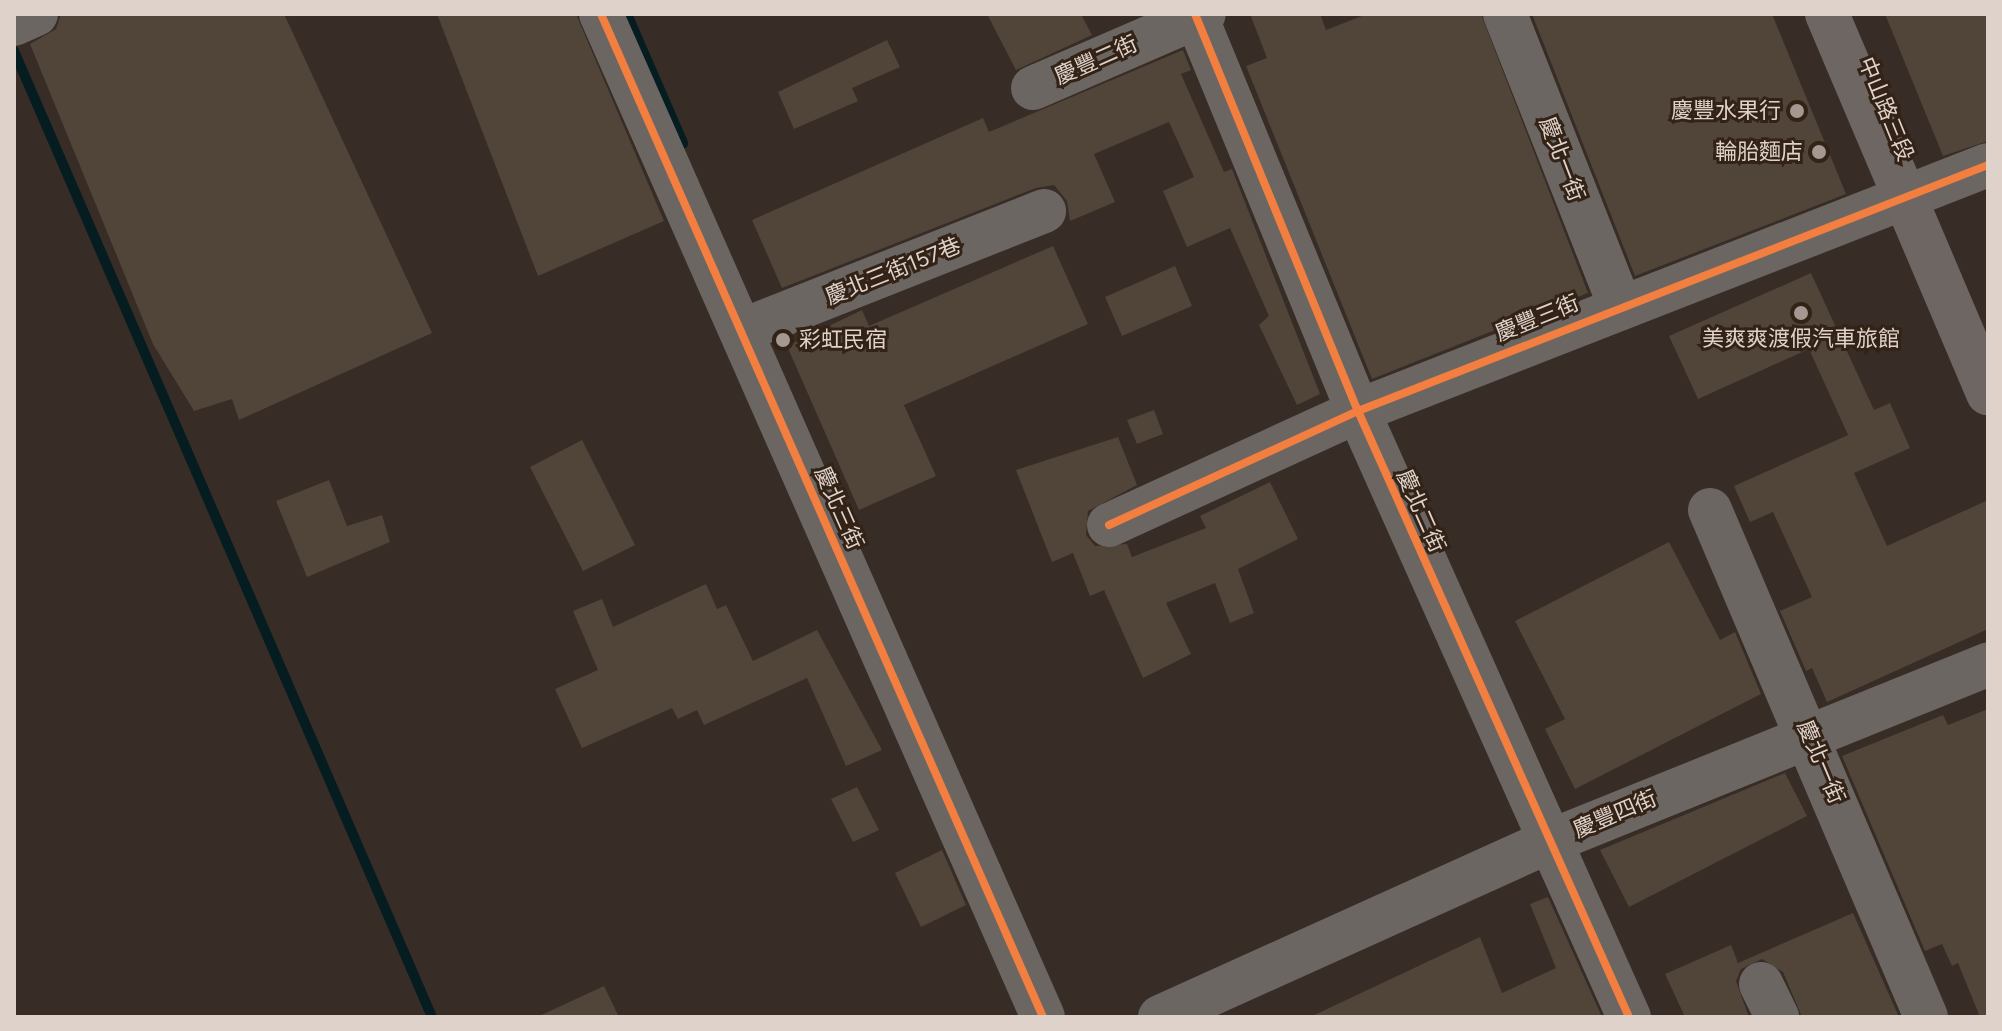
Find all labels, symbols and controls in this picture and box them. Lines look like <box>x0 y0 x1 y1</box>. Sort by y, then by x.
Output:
street label: 慶豐二街 <box>1050 30 1142 90</box>
street label: 中山路三段 <box>1853 53 1919 165</box>
place label: 慶豐水果行 <box>1671 98 1781 124</box>
marker: 慶豐水果行 <box>1788 102 1806 120</box>
street label: 慶北一街 <box>1534 113 1590 205</box>
place label: 輪胎麵店 <box>1715 139 1803 165</box>
marker: 輪胎麵店 <box>1810 143 1828 161</box>
street label: 慶北三街157巷 <box>822 232 964 310</box>
street label: 慶豐三街 <box>1491 289 1583 347</box>
marker: 美爽爽渡假汽車旅館 <box>1792 304 1810 322</box>
place label: 美爽爽渡假汽車旅館 <box>1702 326 1900 352</box>
place label: 彩虹民宿 <box>799 327 887 353</box>
marker: 彩虹民宿 <box>774 331 792 349</box>
street label: 慶北三街 <box>809 462 869 554</box>
street label: 慶北二街 <box>1391 465 1451 557</box>
street label: 慶北一街 <box>1792 716 1850 808</box>
street label: 慶豐四街 <box>1569 785 1661 843</box>

